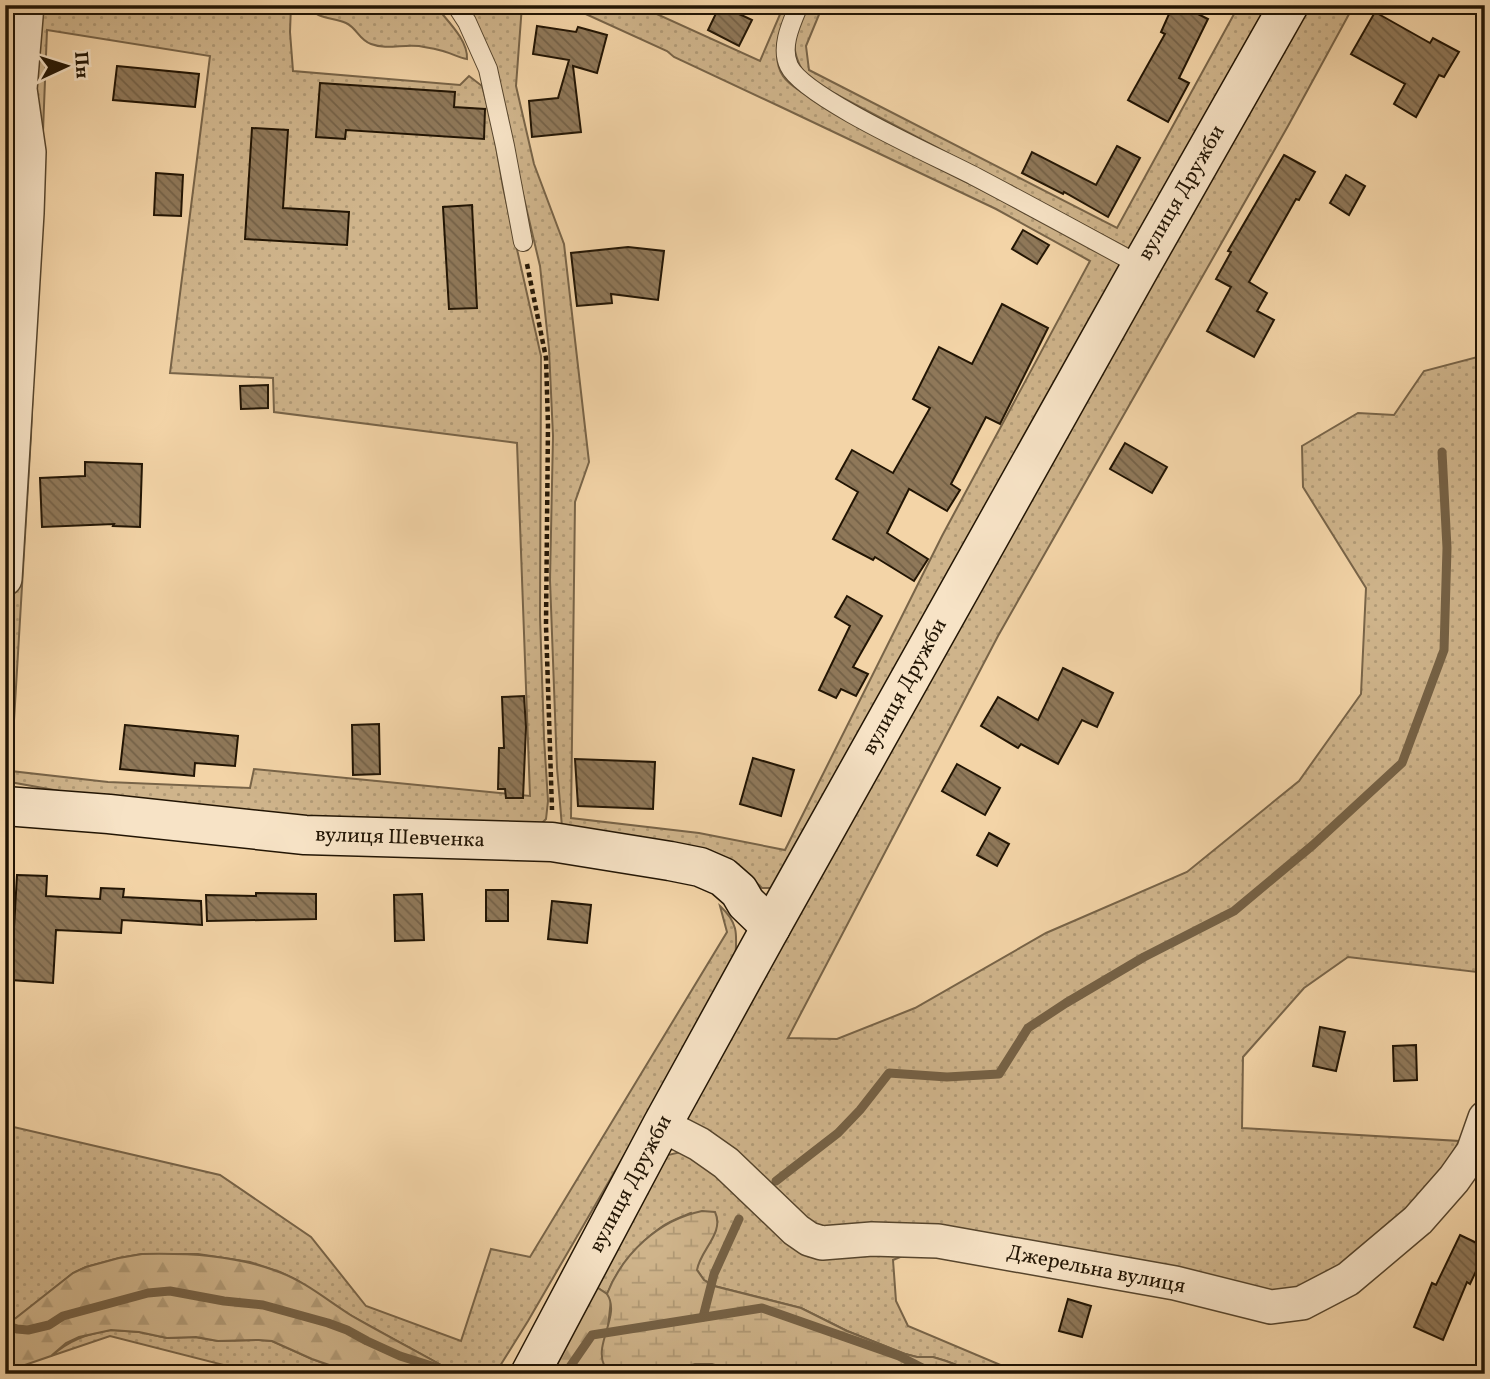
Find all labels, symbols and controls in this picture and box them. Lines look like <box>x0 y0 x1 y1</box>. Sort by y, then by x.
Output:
north arrow <box>32 32 102 102</box>
text: Пн <box>67 51 95 79</box>
street label: вулиця Дружби <box>1131 120 1233 266</box>
street label: вулиця Дружби <box>855 613 955 760</box>
street label: вулиця Шевченка <box>315 821 485 855</box>
street label: вулиця Дружби <box>583 1110 680 1258</box>
street label: Джерельна вулиця <box>1004 1238 1188 1302</box>

